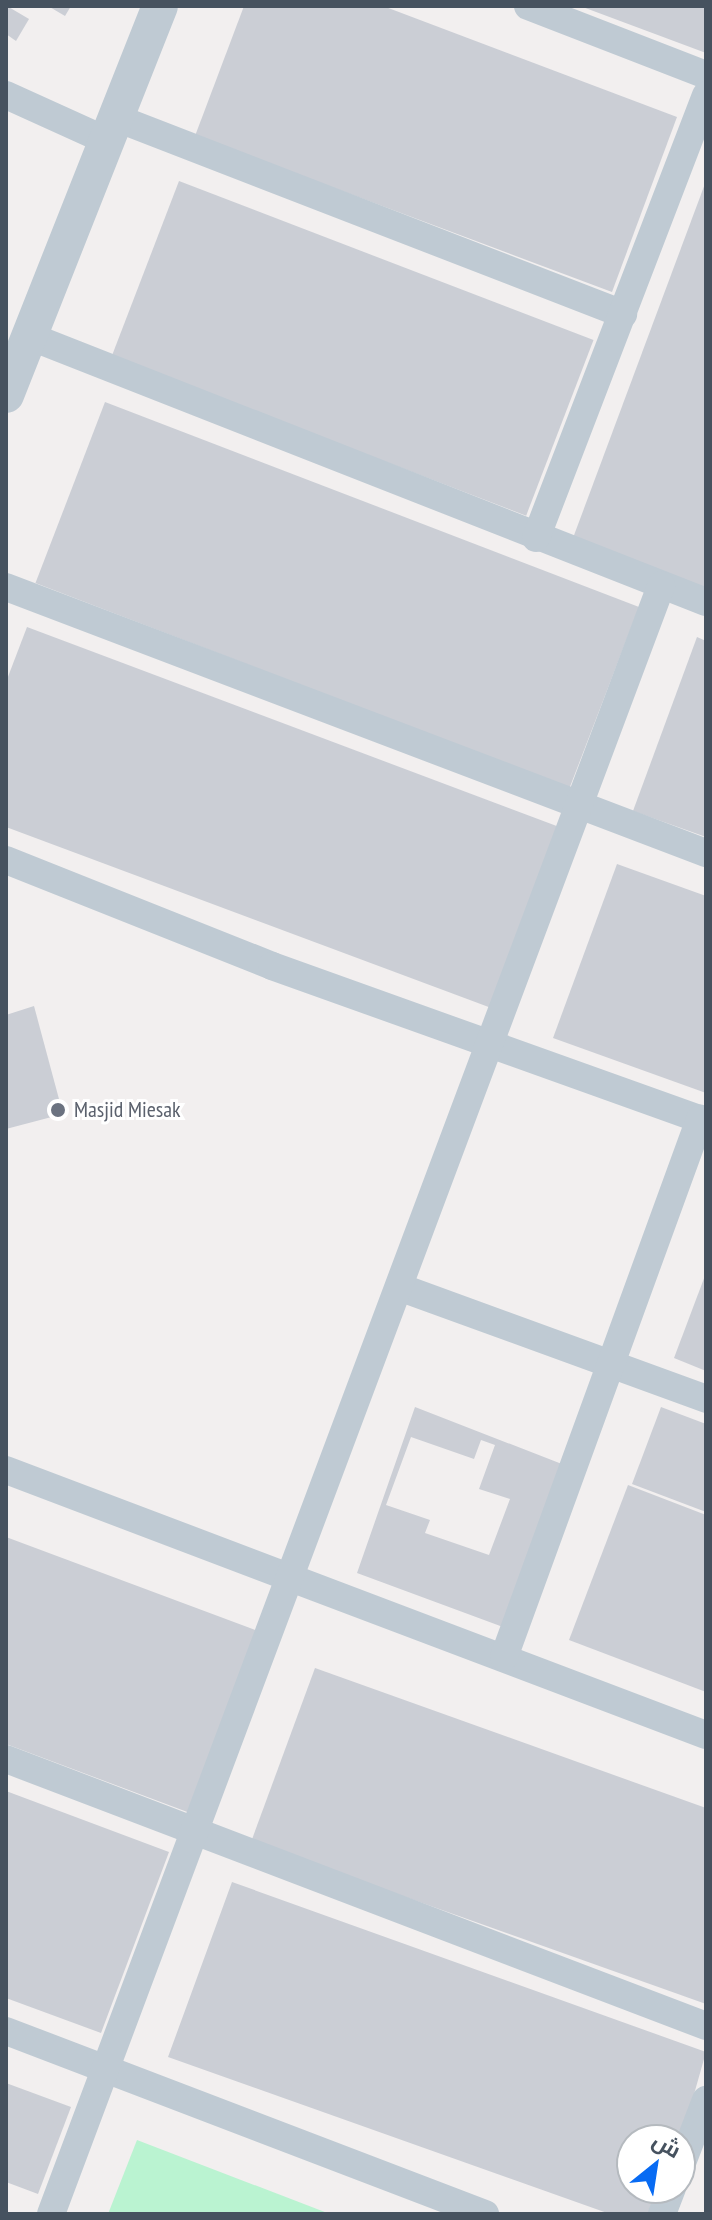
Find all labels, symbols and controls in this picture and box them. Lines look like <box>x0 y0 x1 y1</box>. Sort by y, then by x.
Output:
place label: Masjid Miesak <box>74 1097 181 1123</box>
marker: Masjid Miesak <box>49 1101 67 1119</box>
north arrow <box>616 2124 696 2204</box>
text: ش <box>648 2126 686 2164</box>

